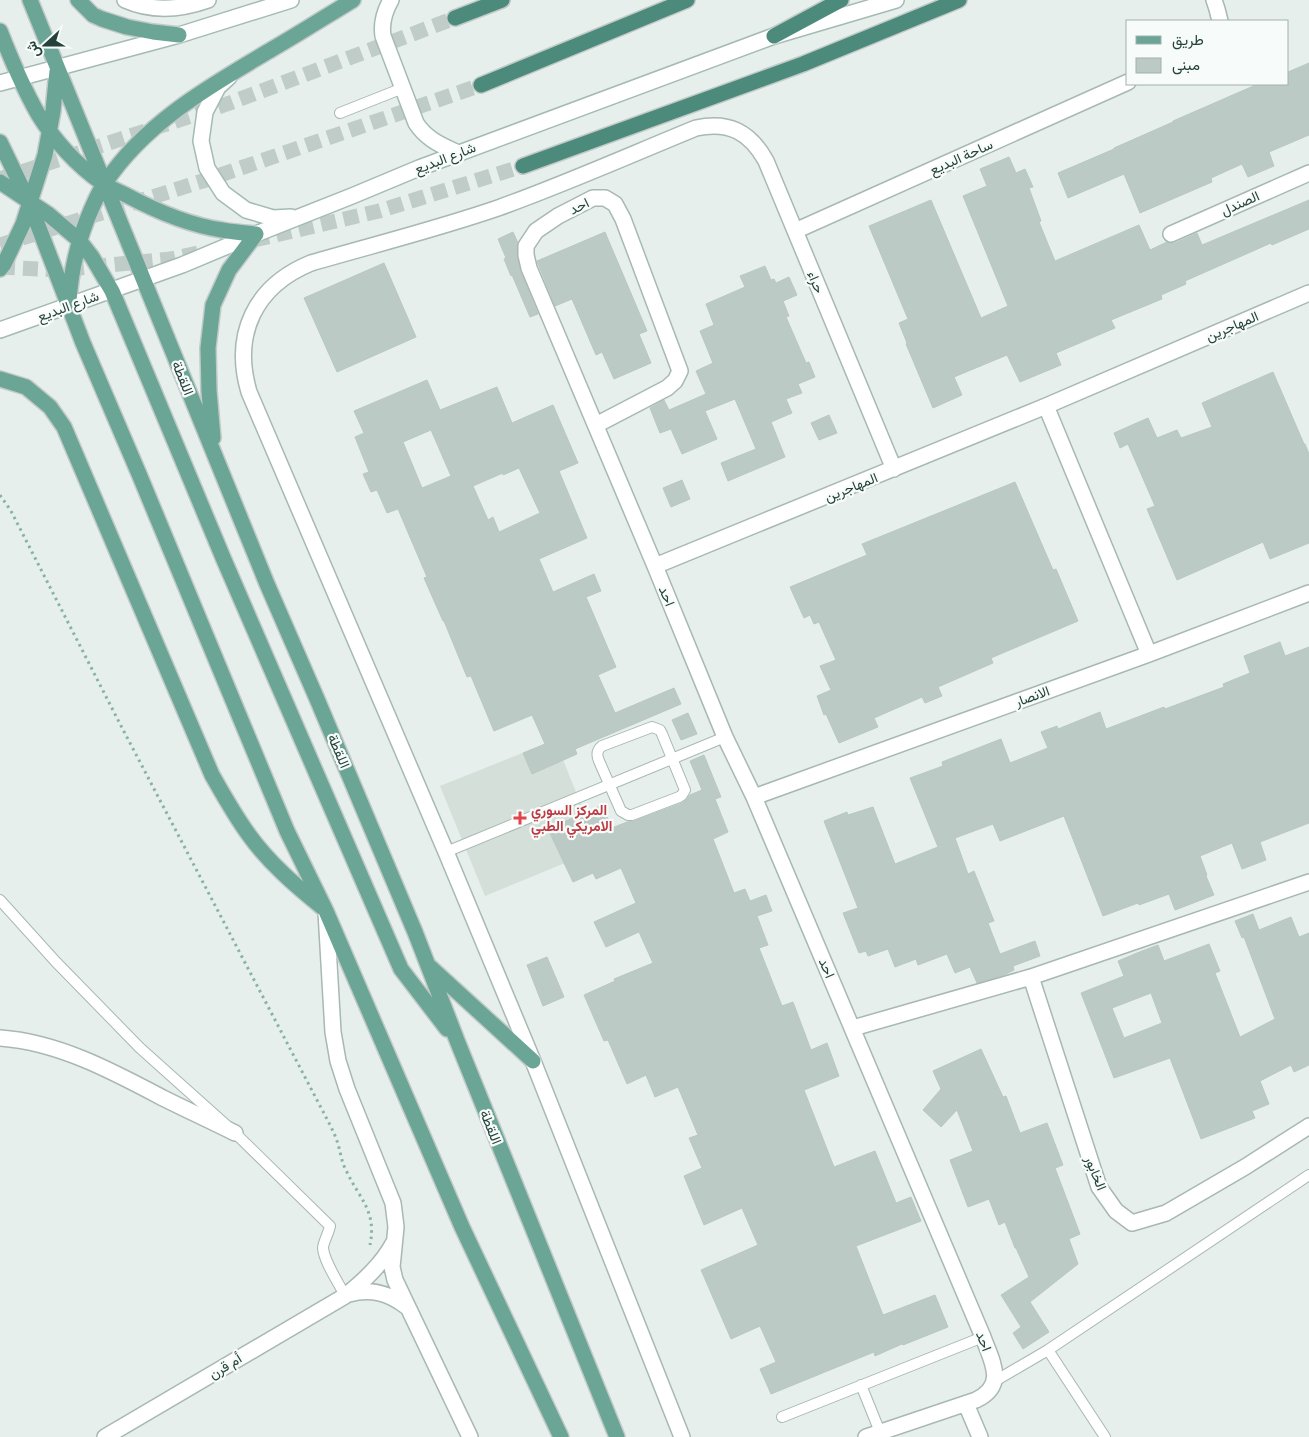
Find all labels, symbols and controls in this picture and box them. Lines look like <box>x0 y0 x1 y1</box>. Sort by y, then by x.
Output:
north arrow <box>20 20 70 70</box>
legend <box>1126 20 1289 85</box>
text: طريق <box>1172 30 1204 50</box>
text: ش <box>21 38 44 61</box>
text: مبنى <box>1172 55 1200 75</box>
street label: ساحة البديع <box>927 135 996 181</box>
street label: شارع البديع <box>412 138 479 180</box>
street label: الصندل <box>1218 187 1263 220</box>
street label: احد <box>566 194 592 218</box>
street label: حراء <box>803 268 829 296</box>
street label: شارع البديع <box>35 287 102 327</box>
street label: المهاجرين <box>1203 307 1261 345</box>
street label: اللقطة <box>168 358 198 398</box>
street label: المهاجرين <box>822 468 880 506</box>
street label: احد <box>655 583 679 609</box>
street label: الانصار <box>1011 681 1052 711</box>
street label: اللقطة <box>324 731 354 771</box>
place label: المركز السوري الامريكي الطبي <box>531 801 612 838</box>
marker: المركز السوري الامريكي الطبي <box>513 811 527 825</box>
street label: احد <box>815 955 839 981</box>
street label: اللقطة <box>476 1107 506 1147</box>
street label: الخابور <box>1081 1152 1111 1193</box>
street label: احد <box>972 1328 996 1354</box>
street label: أم قرن <box>205 1349 245 1383</box>

